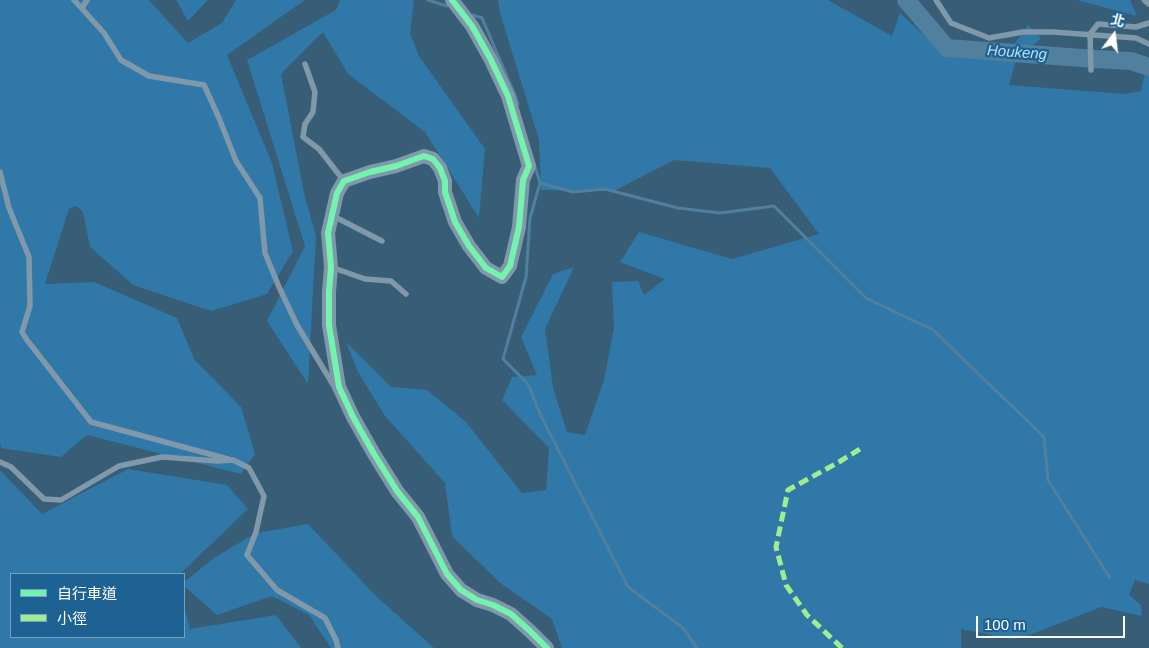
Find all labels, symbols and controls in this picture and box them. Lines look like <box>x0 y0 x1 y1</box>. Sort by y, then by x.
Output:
north arrow <box>1089 10 1139 60</box>
text: 北 <box>1109 11 1127 30</box>
water label: Houkeng <box>986 42 1048 64</box>
legend <box>10 573 185 638</box>
text: 自行車道 <box>57 585 117 602</box>
scale bar <box>979 606 1128 638</box>
text: 小徑 <box>57 610 87 627</box>
text: 100 m <box>984 616 1026 633</box>

